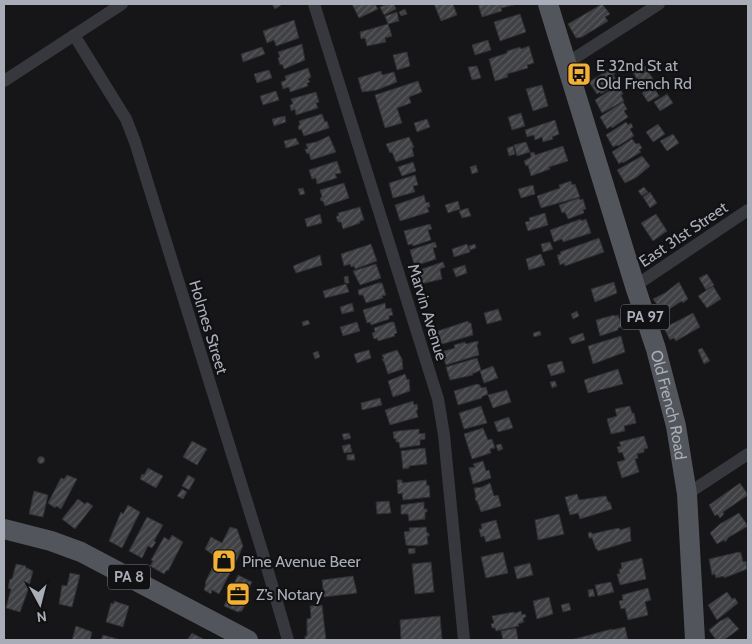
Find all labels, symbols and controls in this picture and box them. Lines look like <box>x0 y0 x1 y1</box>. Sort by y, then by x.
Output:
place label: E 32nd St at Old French Rd <box>596 56 692 93</box>
bus stop icon: E 32nd St at Old French Rd <box>566 61 592 87</box>
street label: East 31st Street <box>635 197 732 271</box>
street label: Marvin Avenue <box>404 261 451 363</box>
street label: Holmes Street <box>185 278 232 377</box>
road number: PA 97 <box>621 304 669 330</box>
street label: Old French Road <box>647 348 690 461</box>
shop icon: Pine Avenue Beer <box>211 548 237 574</box>
place label: Pine Avenue Beer <box>242 552 361 571</box>
road number: PA 8 <box>108 564 150 590</box>
north arrow <box>15 579 65 629</box>
office icon: Z’s Notary <box>225 581 251 607</box>
place label: Z’s Notary <box>256 585 323 604</box>
text: N <box>36 607 48 626</box>

